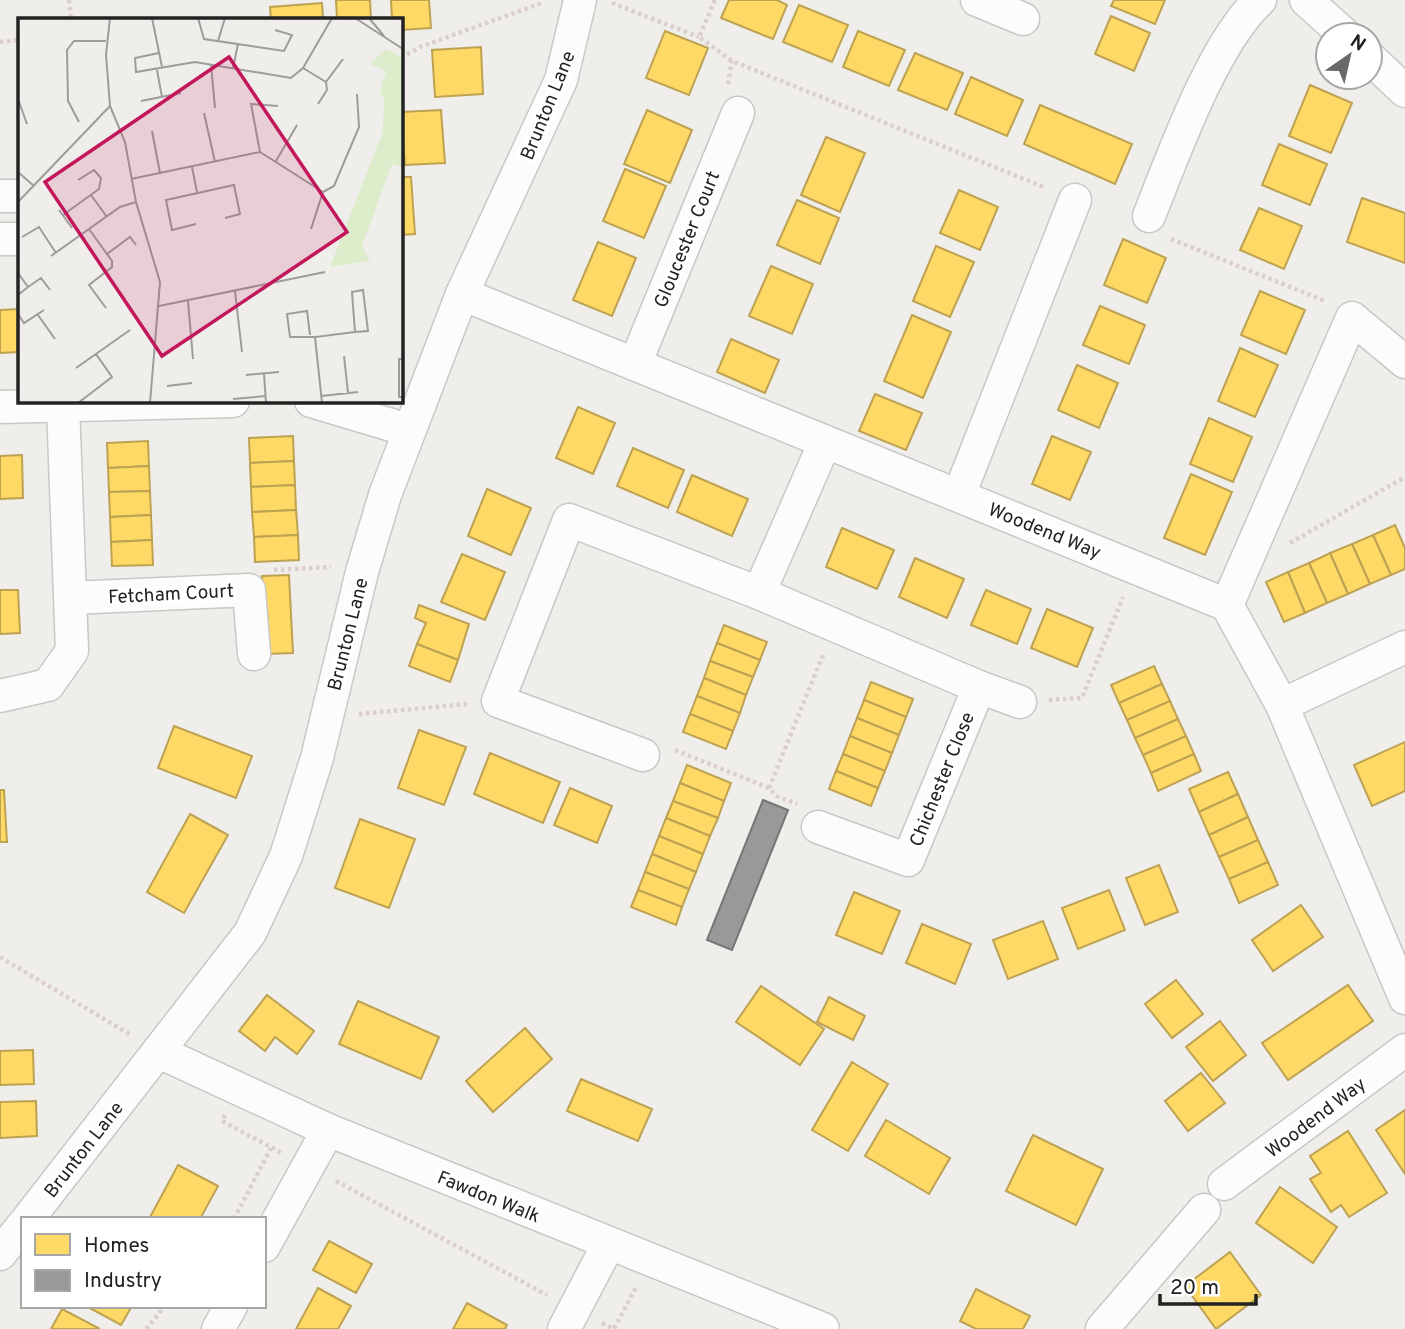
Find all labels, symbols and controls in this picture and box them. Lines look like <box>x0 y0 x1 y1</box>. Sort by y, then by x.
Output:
inset map <box>18 18 402 402</box>
north arrow <box>1314 21 1384 91</box>
text: N <box>1345 30 1370 57</box>
street label: Brunton Lane <box>516 48 582 164</box>
street label: Gloucester Court <box>649 168 726 312</box>
street label: Woodend Way <box>984 498 1104 565</box>
street label: Brunton Lane <box>323 575 375 693</box>
street label: Fetcham Court <box>108 580 235 610</box>
street label: Chichester Close <box>905 709 981 851</box>
street label: Woodend Way <box>1261 1073 1371 1164</box>
street label: Brunton Lane <box>40 1097 130 1203</box>
street label: Fawdon Walk <box>433 1166 543 1229</box>
legend <box>21 1217 266 1308</box>
text: Homes <box>84 1233 149 1260</box>
scale bar <box>1160 1262 1256 1306</box>
text: Industry <box>84 1268 162 1295</box>
text: 20 m <box>1170 1275 1219 1302</box>

